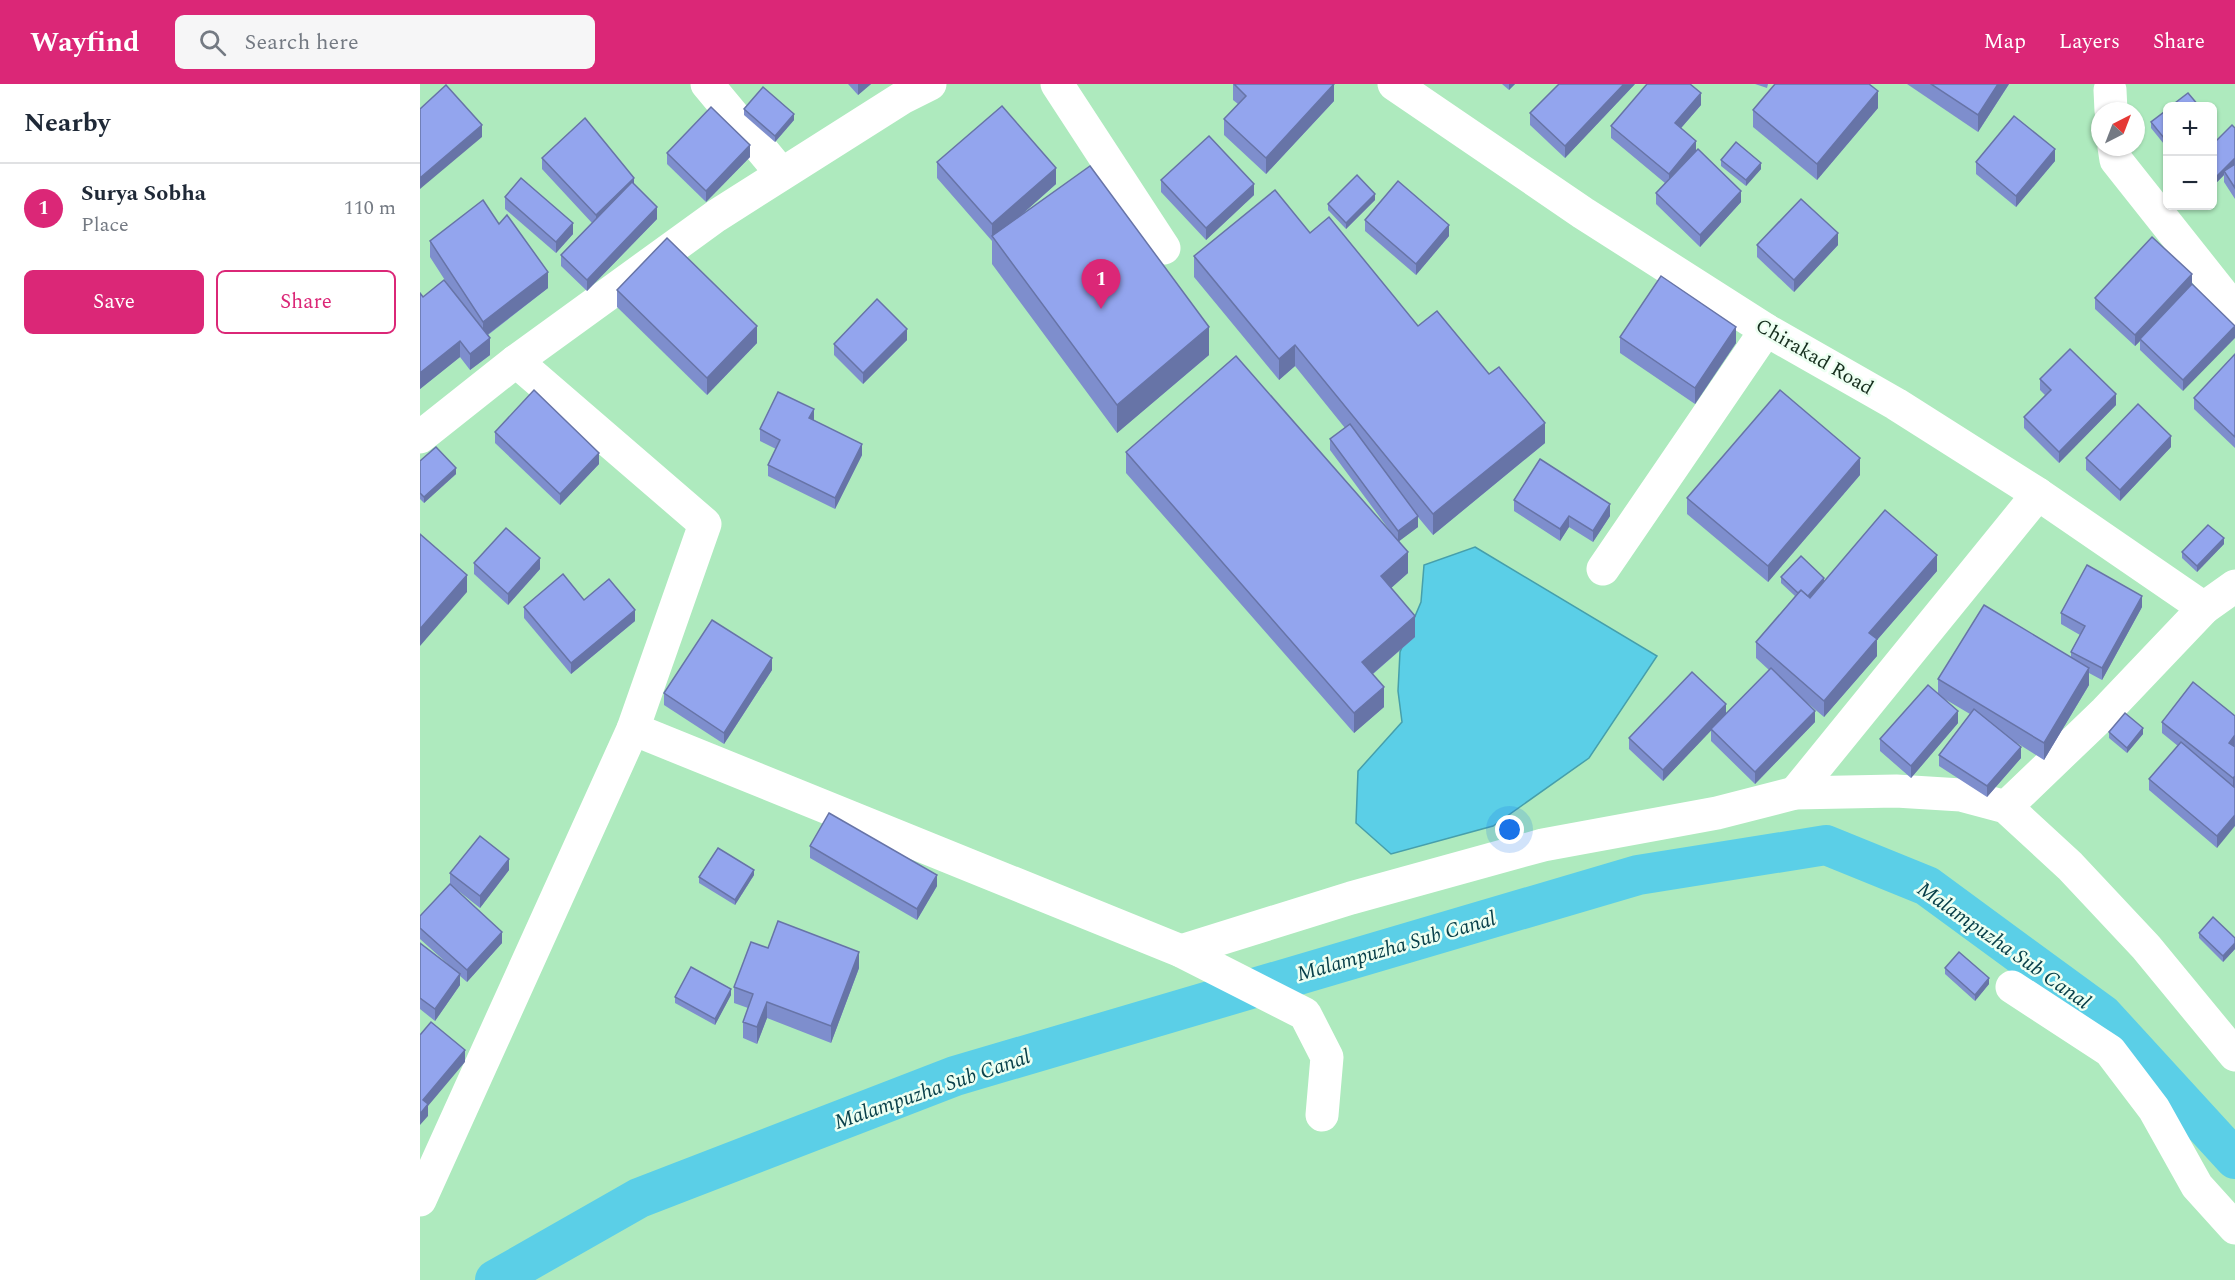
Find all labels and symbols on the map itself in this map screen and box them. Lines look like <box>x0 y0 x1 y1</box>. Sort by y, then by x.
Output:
north arrow <box>2091 102 2145 156</box>
pin: 1 <box>1082 260 1120 309</box>
street label: Chirakad Road <box>1750 311 1879 403</box>
your location <box>1495 815 1524 844</box>
water label: Malampuzha Sub Canal <box>1910 874 2097 1018</box>
water label: Malampuzha Sub Canal <box>1293 903 1500 991</box>
water label: Malampuzha Sub Canal <box>830 1041 1035 1139</box>

